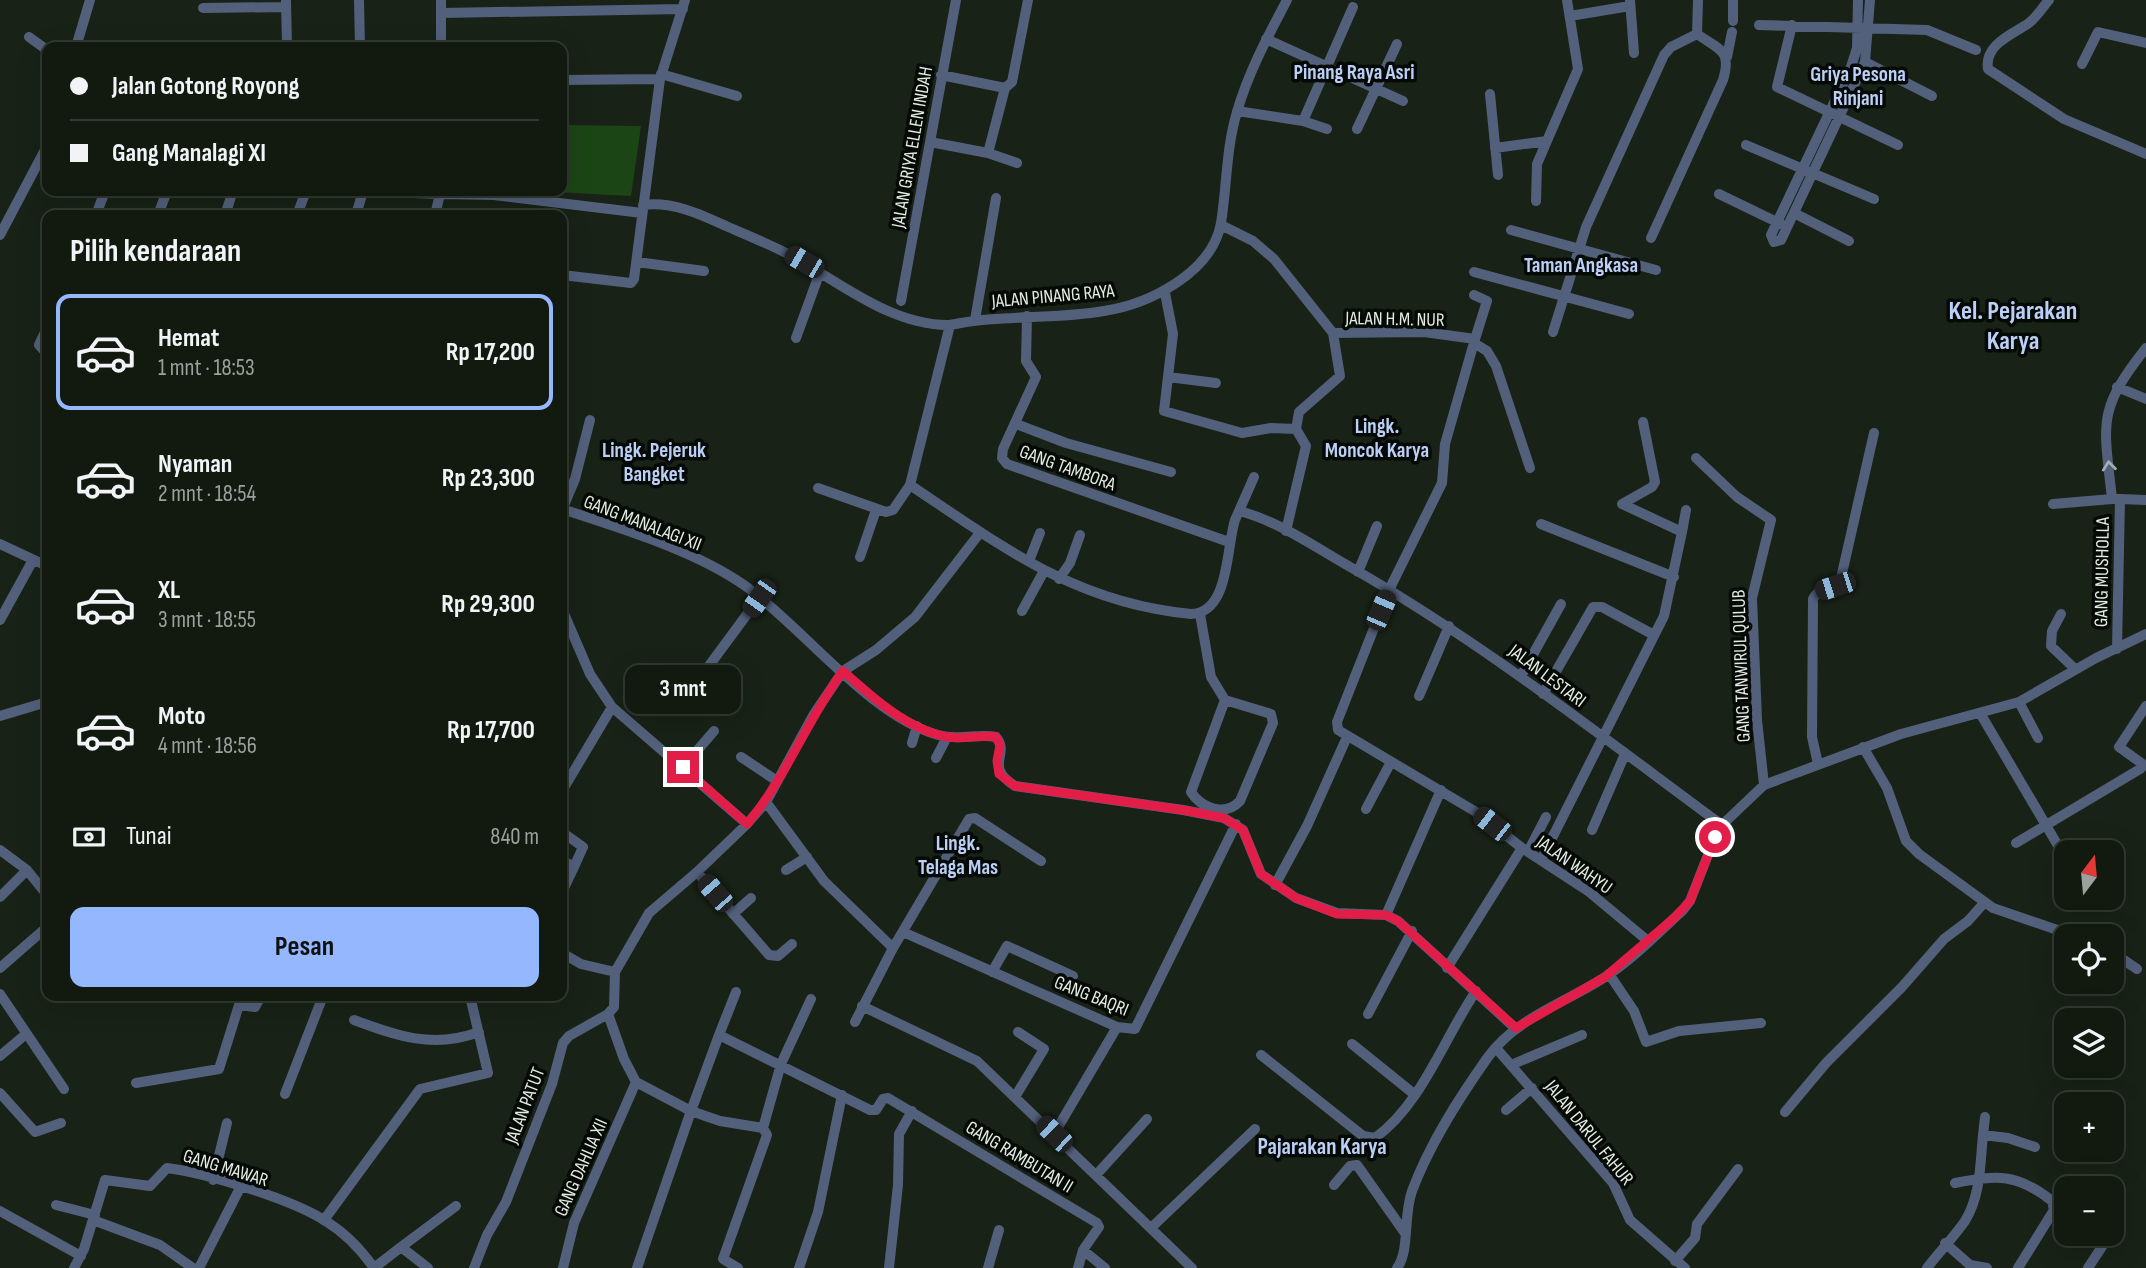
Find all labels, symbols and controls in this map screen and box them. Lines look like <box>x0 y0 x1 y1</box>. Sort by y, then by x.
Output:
district label: Pinang Raya Asri <box>1294 60 1414 85</box>
district label: Griya Pesona Rinjani <box>1810 62 1906 111</box>
street label: JALAN GRIYA ELLEN INDAH <box>887 65 938 231</box>
text: Jalan Gotong Royong <box>112 71 299 102</box>
text: Gang Manalagi XI <box>112 138 266 169</box>
text: Pilih kendaraan <box>70 232 241 271</box>
car <box>781 242 828 282</box>
district label: Taman Angkasa <box>1524 253 1638 278</box>
street label: JALAN PINANG RAYA <box>990 280 1116 313</box>
district label: Kel. Pejarakan Karya <box>1949 296 2077 357</box>
street label: JALAN H.M. NUR <box>1344 307 1445 332</box>
icon: car <box>74 321 137 384</box>
text: Hemat <box>158 323 219 354</box>
text: Rp 17,200 <box>446 337 535 368</box>
text: 1 mnt · 18:53 <box>158 354 255 382</box>
district label: Lingk. Moncok Karya <box>1325 414 1429 463</box>
district label: Lingk. Pejeruk Bangket <box>602 438 706 487</box>
street label: GANG TAMBORA <box>1016 440 1120 497</box>
icon: car <box>74 447 137 510</box>
text: Nyaman <box>158 449 232 480</box>
one-way arrow <box>2101 460 2116 472</box>
text: Rp 23,300 <box>442 463 535 494</box>
text: 2 mnt · 18:54 <box>158 480 256 508</box>
street label: GANG MANALAGI XII <box>580 490 705 556</box>
street label: GANG MUSHOLLA <box>2090 516 2115 627</box>
car <box>1812 570 1859 602</box>
icon: car <box>74 573 137 636</box>
text: XL <box>158 575 180 606</box>
car <box>739 575 780 621</box>
car <box>1364 587 1399 633</box>
text: Rp 29,300 <box>441 589 535 620</box>
street label: GANG TANWIRUL QULUB <box>1727 589 1756 742</box>
text: 3 mnt · 18:55 <box>158 606 256 634</box>
street label: JALAN LESTARI <box>1503 639 1590 713</box>
callout: 3 mnt <box>625 666 741 714</box>
text: 3 mnt <box>659 675 707 703</box>
icon: car <box>74 699 137 762</box>
text: Moto <box>158 701 206 732</box>
text: Rp 17,700 <box>447 715 535 746</box>
text: 4 mnt · 18:56 <box>158 732 257 760</box>
route end <box>667 751 699 783</box>
car <box>1469 803 1516 845</box>
icon: cash <box>70 818 108 856</box>
text: Tunai <box>126 821 172 852</box>
route start <box>1699 821 1731 853</box>
text: 840 m <box>490 823 539 851</box>
street label: JALAN WAHYU <box>1531 830 1616 900</box>
district label: Lingk. Telaga Mas <box>918 831 998 880</box>
north arrow <box>2054 840 2124 910</box>
map controls <box>2054 840 2124 1246</box>
car <box>694 870 737 916</box>
button: Pesan <box>70 907 539 987</box>
button: locate <box>2054 924 2124 994</box>
street label: GANG BAQRI <box>1051 971 1132 1022</box>
button: layers <box>2054 1008 2124 1078</box>
street label: JALAN PATUT <box>500 1064 551 1148</box>
street label: JALAN DARUL FAHUR <box>1539 1075 1638 1190</box>
button: + <box>2054 1092 2124 1162</box>
car <box>1032 1112 1077 1156</box>
street label: GANG DAHLIA XII <box>550 1115 613 1220</box>
street label: GANG RAMBUTAN II <box>961 1116 1077 1198</box>
district label: Pajarakan Karya <box>1257 1133 1387 1161</box>
street label: GANG MAWAR <box>180 1145 271 1192</box>
button: − <box>2054 1176 2124 1246</box>

